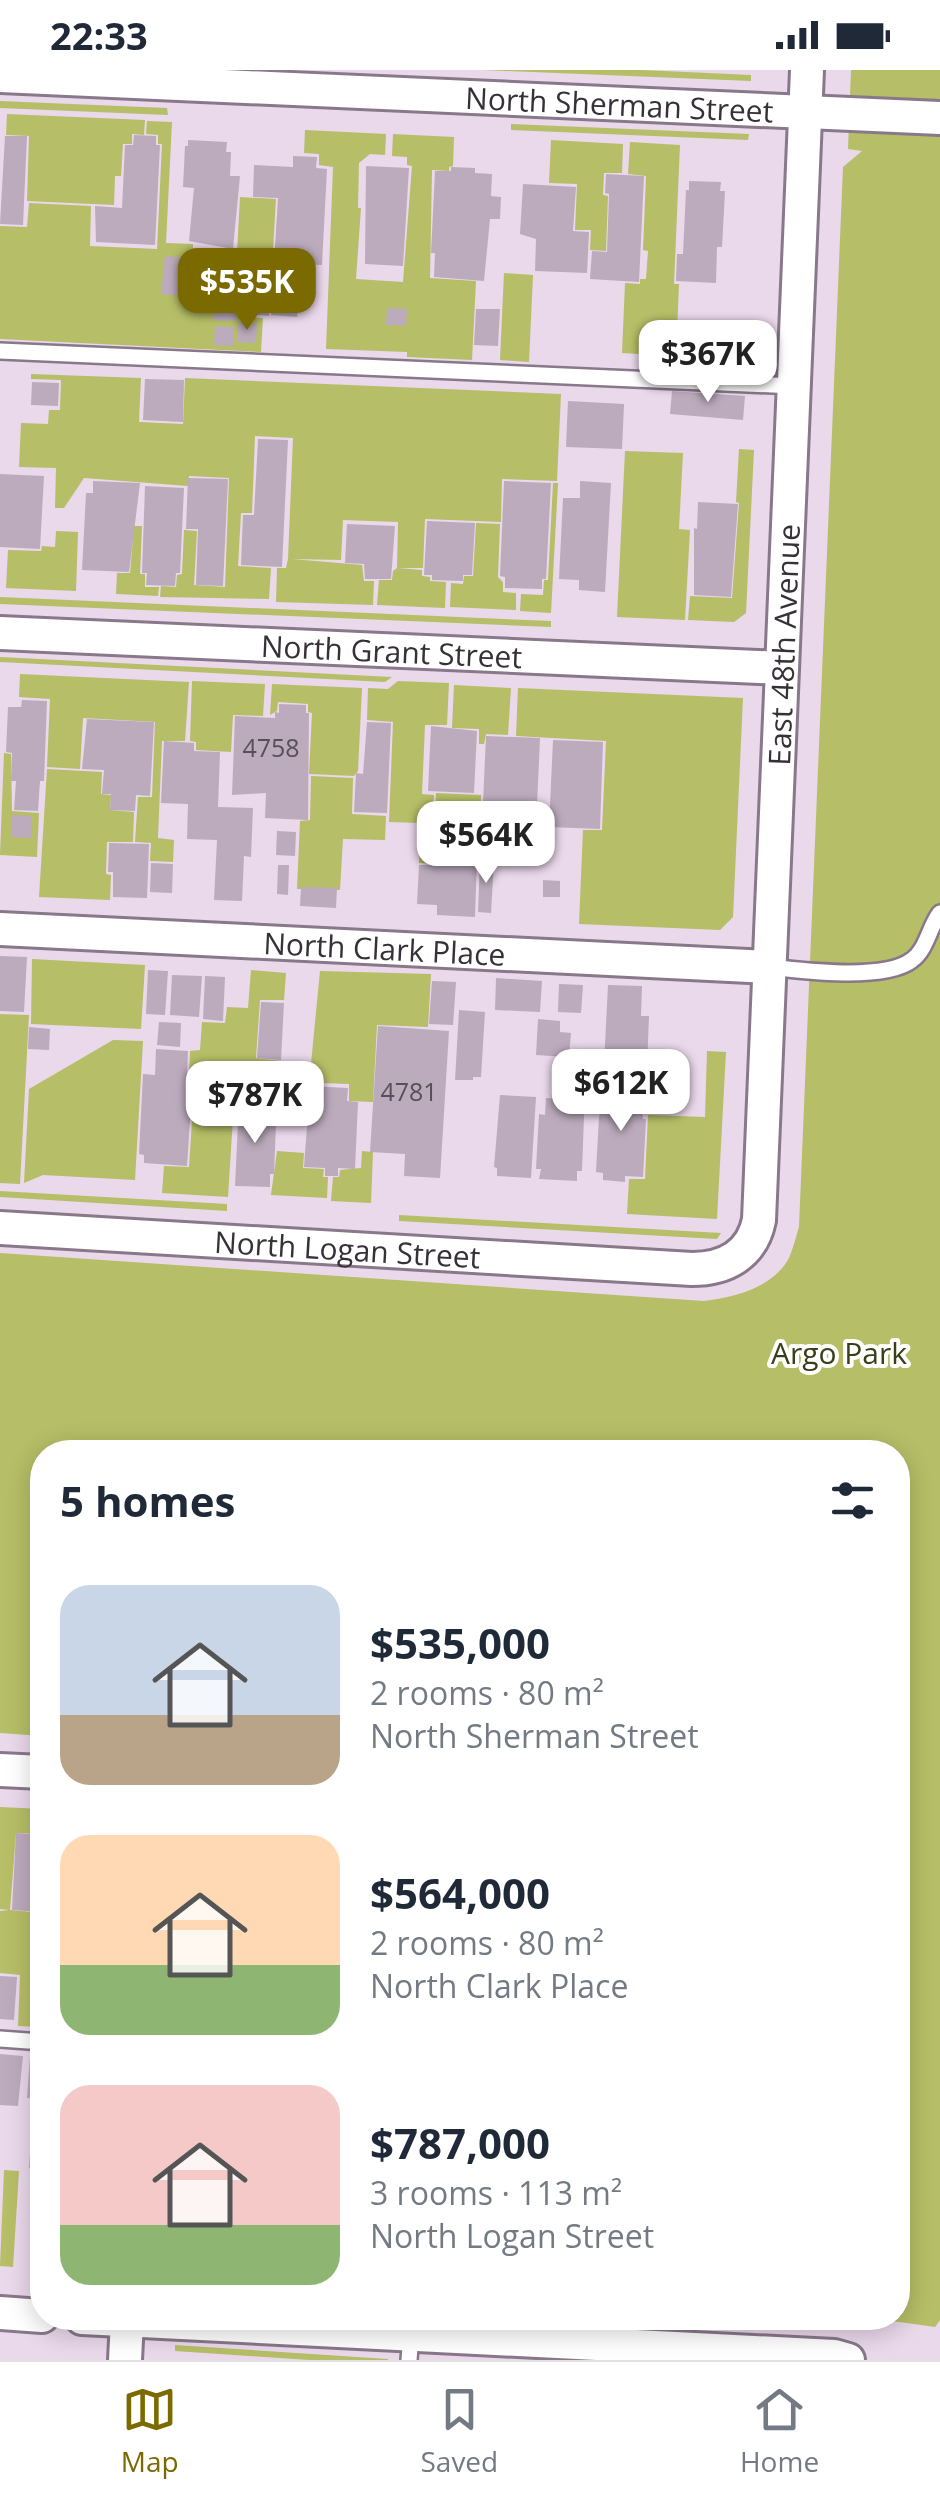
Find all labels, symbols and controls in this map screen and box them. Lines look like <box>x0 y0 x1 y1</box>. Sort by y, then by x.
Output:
text: 22:33 <box>50 9 148 61</box>
street label: North Sherman Street <box>464 76 774 131</box>
pin: $535K <box>177 248 317 333</box>
text: $535K <box>200 259 294 302</box>
pin: $367K <box>638 320 778 405</box>
text: $367K <box>661 331 755 374</box>
street label: East 48th Avenue <box>757 523 809 766</box>
street label: North Grant Street <box>260 624 523 677</box>
house number: 4758 <box>242 730 300 764</box>
pin: $564K <box>416 801 556 886</box>
text: $564K <box>439 812 533 855</box>
street label: North Clark Place <box>263 922 507 974</box>
pin: $612K <box>551 1049 691 1134</box>
text: $612K <box>574 1060 668 1103</box>
pin: $787K <box>185 1061 325 1146</box>
text: $787K <box>208 1072 302 1115</box>
house number: 4781 <box>380 1074 438 1108</box>
street label: North Logan Street <box>213 1220 482 1277</box>
park label: Argo Park <box>771 1332 907 1373</box>
text: 5 homes <box>60 1472 235 1529</box>
icon: filters <box>825 1473 880 1528</box>
text: $535,000 <box>370 1614 550 1671</box>
icon: home <box>140 1625 260 1745</box>
text: 2 rooms · 80 m² <box>370 1671 604 1714</box>
text: North Sherman Street <box>370 1714 699 1757</box>
text: $564,000 <box>370 1864 550 1921</box>
icon: home <box>140 1875 260 1995</box>
text: 2 rooms · 80 m² <box>370 1921 604 1964</box>
text: North Clark Place <box>370 1964 628 2007</box>
text: $787,000 <box>370 2114 550 2171</box>
icon: home <box>140 2125 260 2245</box>
text: 3 rooms · 113 m² <box>370 2171 622 2214</box>
text: North Logan Street <box>370 2214 654 2257</box>
tab: Map <box>121 2382 179 2480</box>
tab: Saved <box>420 2382 498 2480</box>
tab: Home <box>740 2382 819 2480</box>

